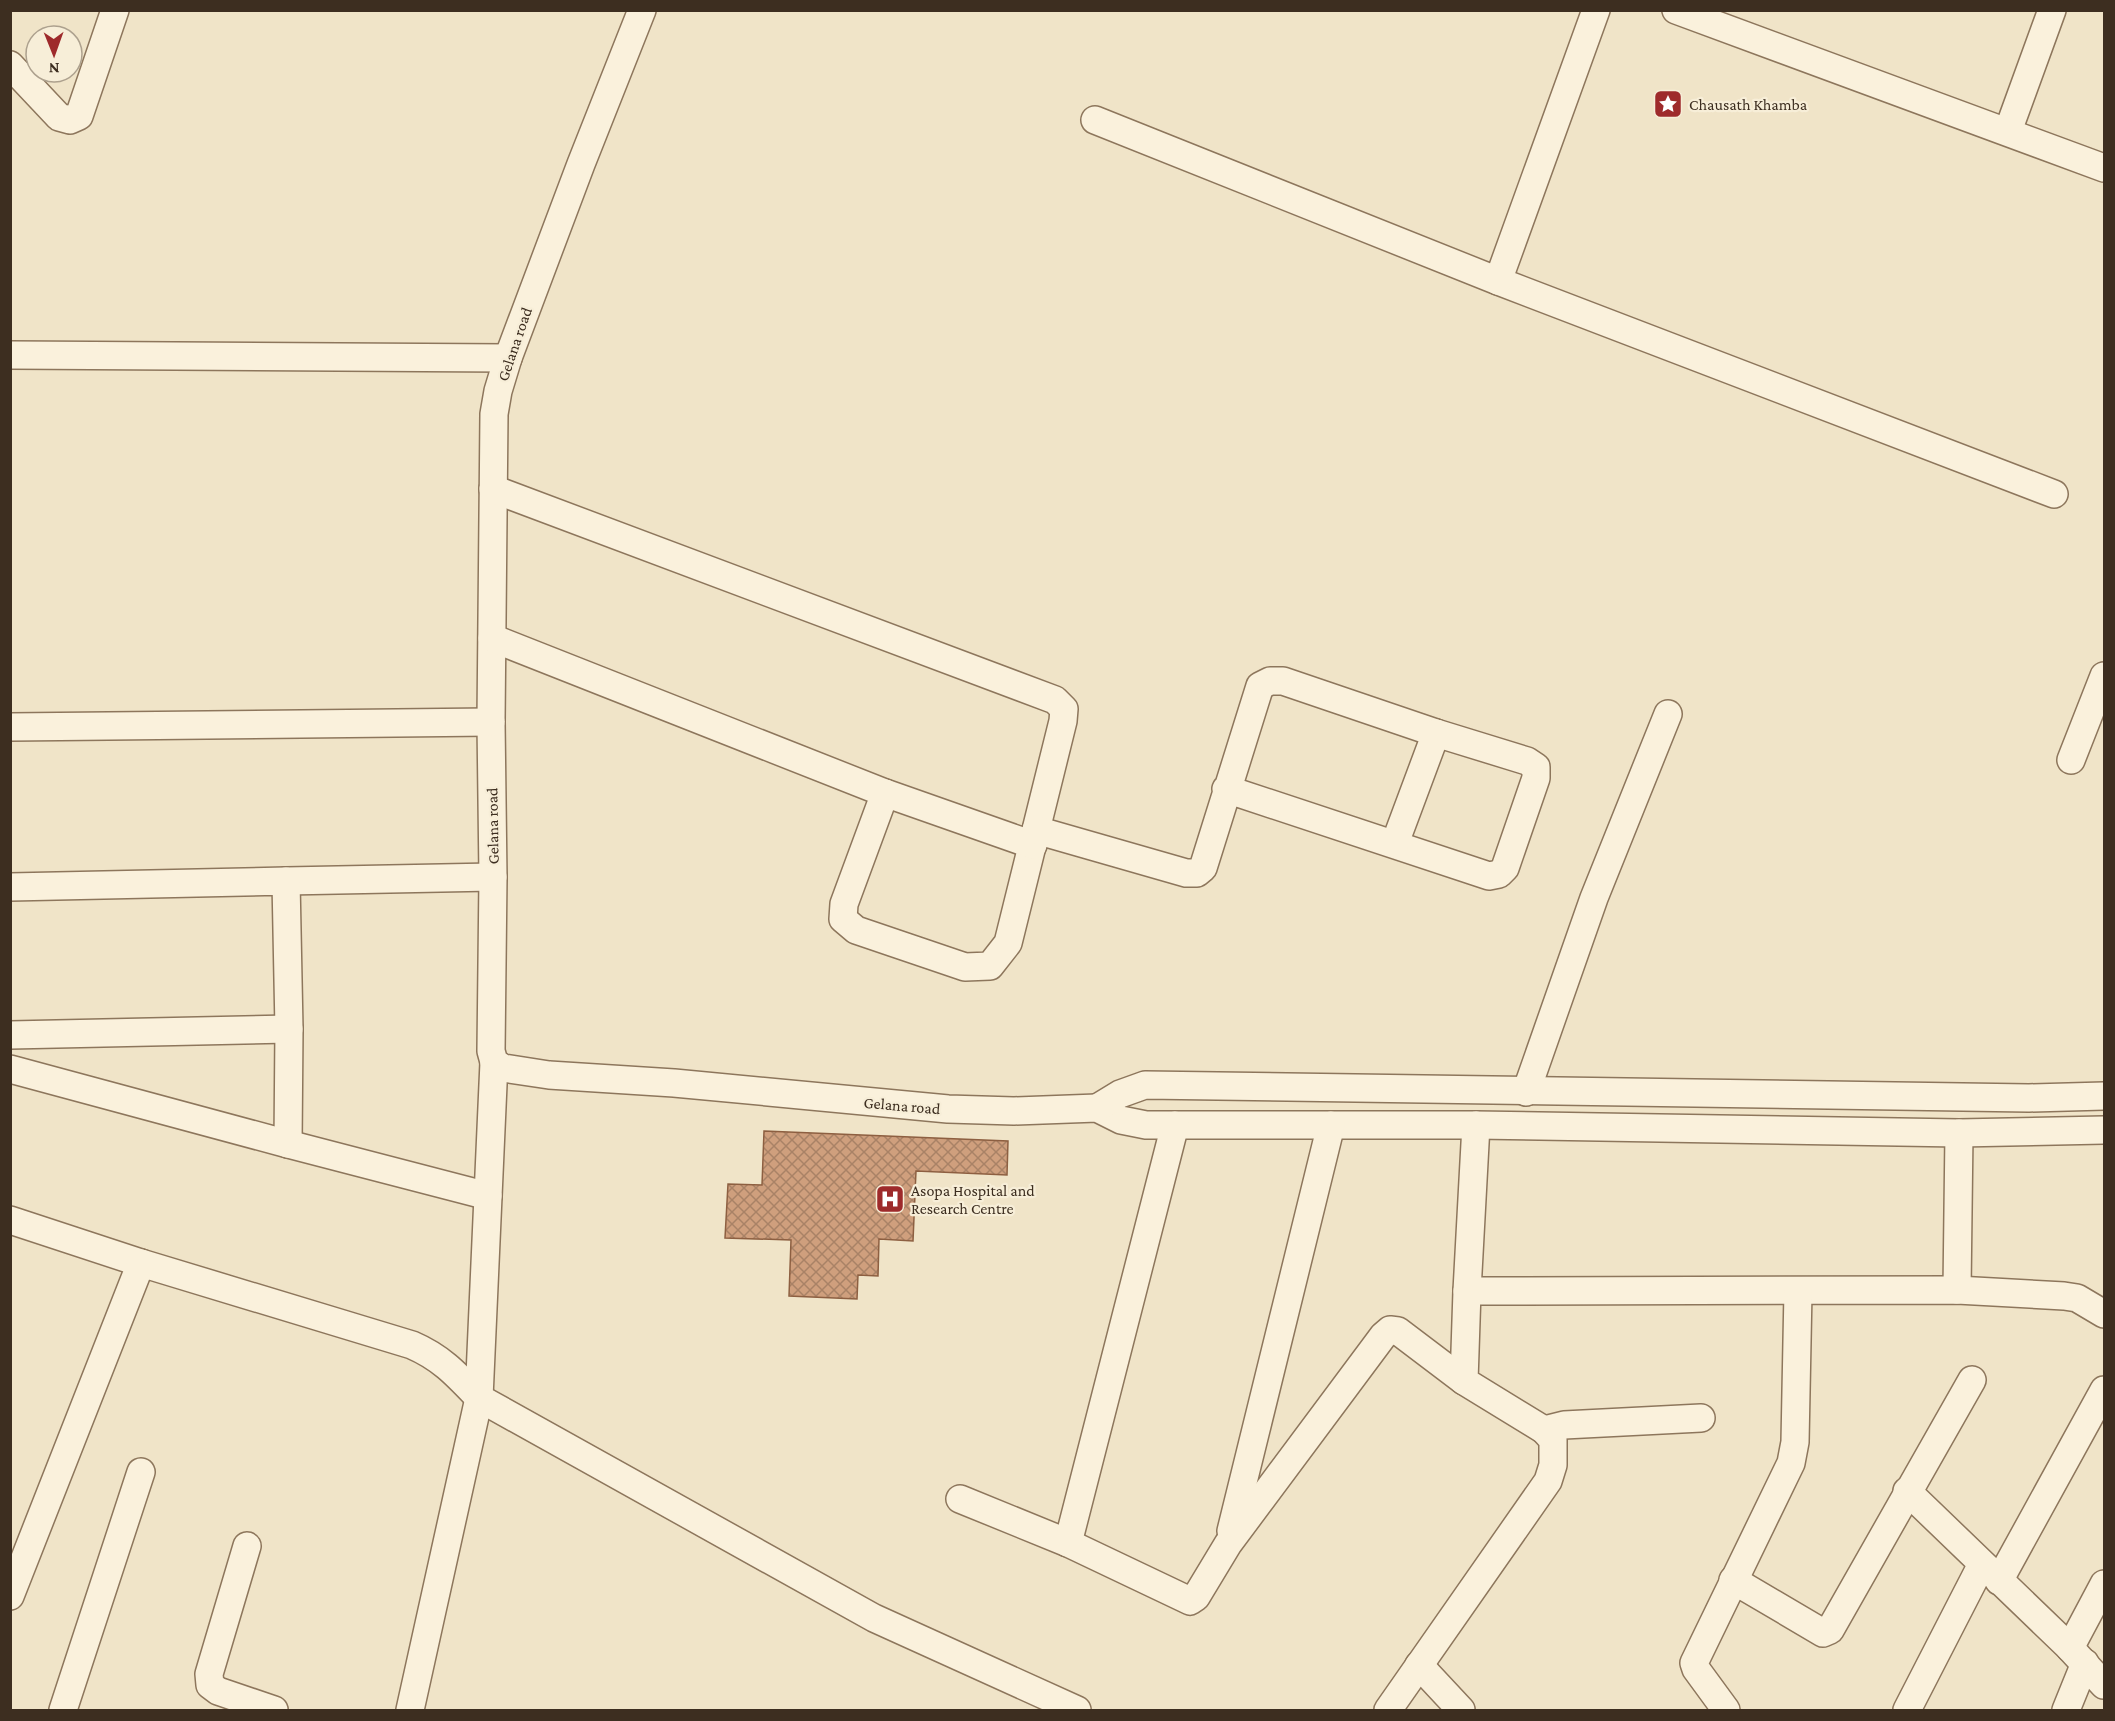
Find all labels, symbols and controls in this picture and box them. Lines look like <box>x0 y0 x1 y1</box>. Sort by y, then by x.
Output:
north arrow <box>24 24 84 84</box>
text: N <box>49 60 60 77</box>
place icon: Chausath Khamba <box>1652 88 1684 120</box>
place label: Chausath Khamba <box>1689 96 1808 113</box>
street label: Gelana road <box>494 305 535 383</box>
street label: Gelana road <box>483 787 502 865</box>
street label: Gelana road <box>863 1094 942 1117</box>
place label: Asopa Hospital and Research Centre <box>911 1182 1035 1217</box>
hospital icon: Asopa Hospital and Research Centre <box>874 1183 906 1215</box>

